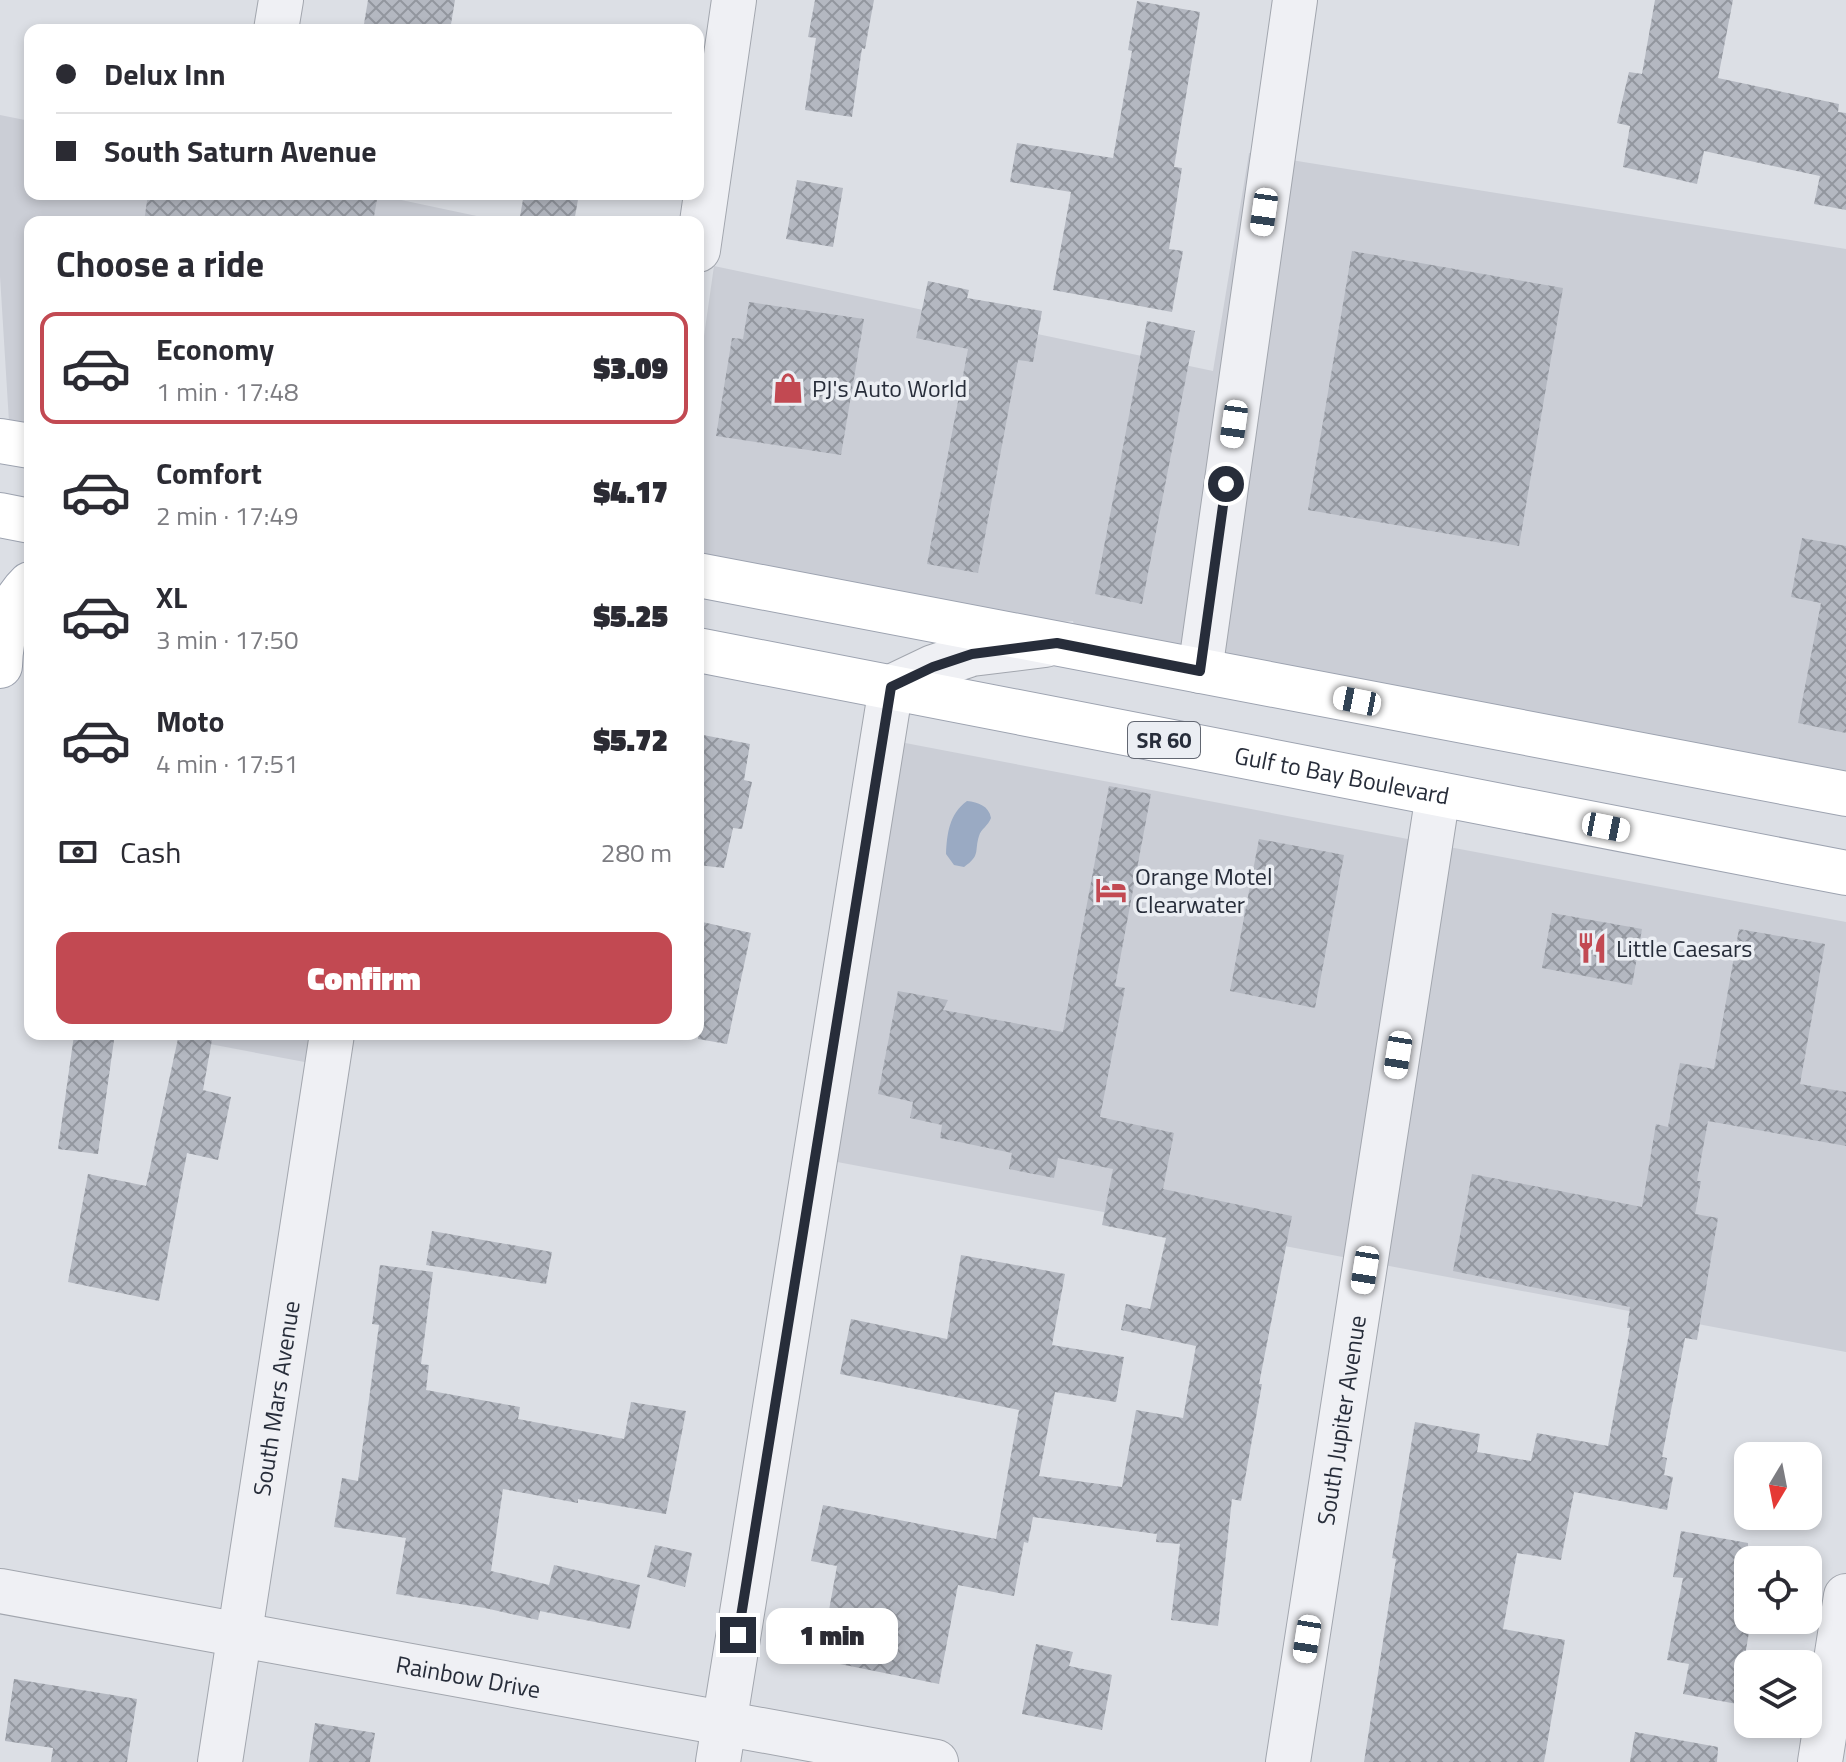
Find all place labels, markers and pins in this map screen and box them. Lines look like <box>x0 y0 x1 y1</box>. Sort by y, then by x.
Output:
place label: PJ's Auto World <box>812 370 967 406</box>
shop icon: PJ's Auto World <box>771 371 805 405</box>
place label: Orange Motel Clearwater <box>1135 858 1273 922</box>
hotel icon: Orange Motel Clearwater <box>1094 873 1128 907</box>
place label: Little Caesars <box>1616 930 1752 966</box>
restaurant icon: Little Caesars <box>1575 931 1609 965</box>

